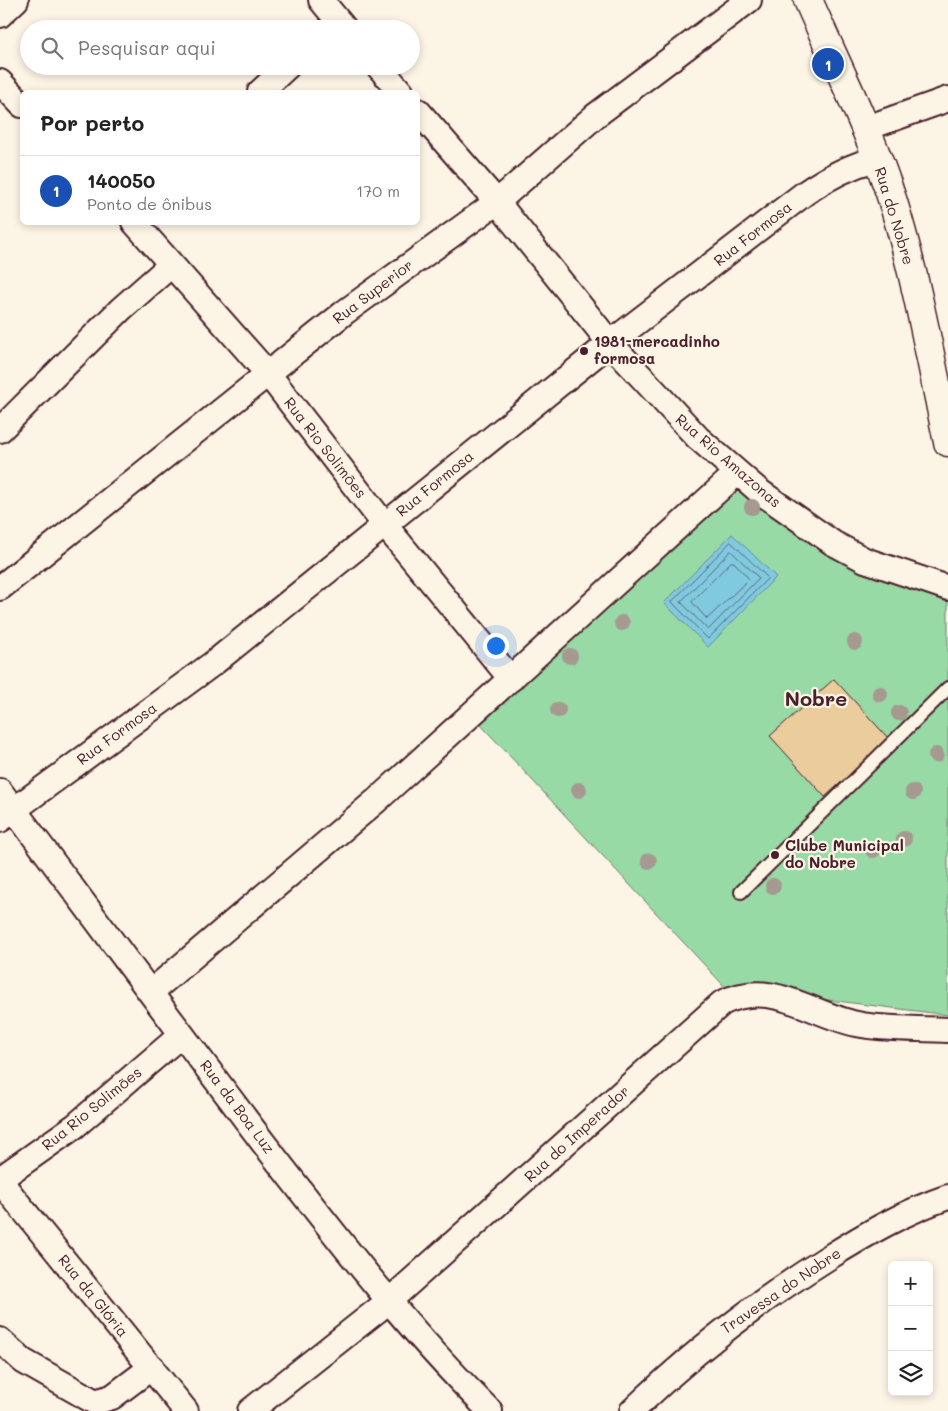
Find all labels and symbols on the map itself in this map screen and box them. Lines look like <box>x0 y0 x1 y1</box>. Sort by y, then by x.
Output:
pin: 1 <box>812 45 844 83</box>
street label: Rua do Nobre <box>871 164 919 267</box>
street label: Rua Formosa <box>709 196 796 270</box>
street label: Rua Superior <box>328 254 417 328</box>
place label: 1981-mercadinho formosa <box>594 331 720 368</box>
marker: 1981-mercadinho formosa <box>578 345 590 357</box>
street label: Rua Rio Solimões <box>280 393 372 502</box>
street label: Rua Rio Amazonas <box>672 409 786 512</box>
street label: Rua Formosa <box>391 446 477 521</box>
your location <box>483 633 509 659</box>
district label: Nobre <box>785 685 847 711</box>
street label: Rua Formosa <box>72 697 160 769</box>
place label: Clube Municipal do Nobre <box>785 835 904 872</box>
marker: Clube Municipal do Nobre <box>769 849 781 861</box>
street label: Rua da Boa Luz <box>196 1055 280 1157</box>
street label: Rua Rio Solimões <box>37 1062 145 1155</box>
street label: Rua do Imperador <box>519 1081 633 1186</box>
street label: Travessa do Nobre <box>717 1243 844 1338</box>
street label: Rua da Glória <box>54 1250 133 1341</box>

